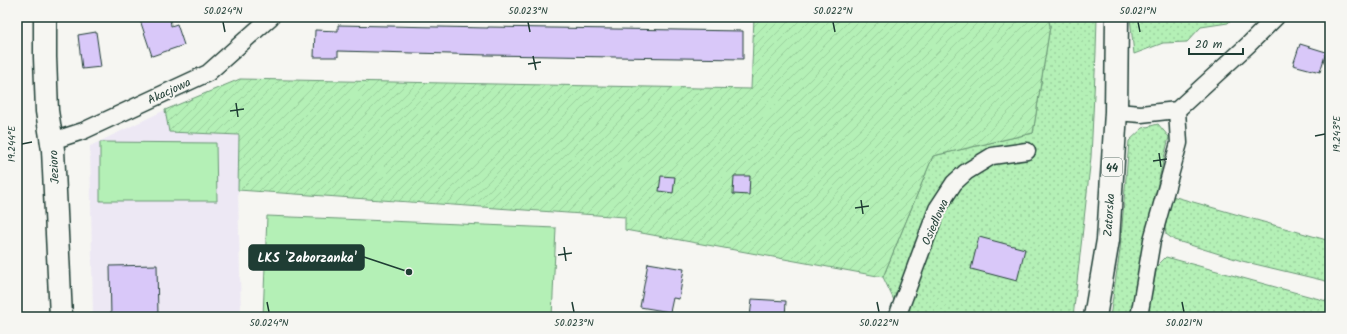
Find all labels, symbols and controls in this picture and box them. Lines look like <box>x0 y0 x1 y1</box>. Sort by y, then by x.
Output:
text: 50.024°N <box>203 3 243 19</box>
text: 50.023°N <box>508 3 548 19</box>
text: 50.022°N <box>813 3 853 19</box>
text: 50.021°N <box>1120 3 1157 19</box>
scale bar <box>1189 30 1243 56</box>
text: 20 m <box>1195 35 1223 54</box>
street label: Akacjowa <box>144 73 194 110</box>
text: 19.243°E <box>1329 115 1345 152</box>
text: 19.244°E <box>4 125 20 162</box>
street label: Jezioro <box>44 149 65 184</box>
road number: 44 <box>1102 158 1122 176</box>
street label: Zatorska <box>1099 192 1121 237</box>
street label: Osiedlowa <box>917 196 954 248</box>
callout: LKS 'Zaborzanka' <box>249 245 364 270</box>
text: LKS 'Zaborzanka' <box>258 248 358 269</box>
text: 50.024°N <box>249 315 289 331</box>
text: 50.023°N <box>554 315 594 331</box>
text: 50.022°N <box>859 315 899 331</box>
text: 50.021°N <box>1166 315 1203 331</box>

